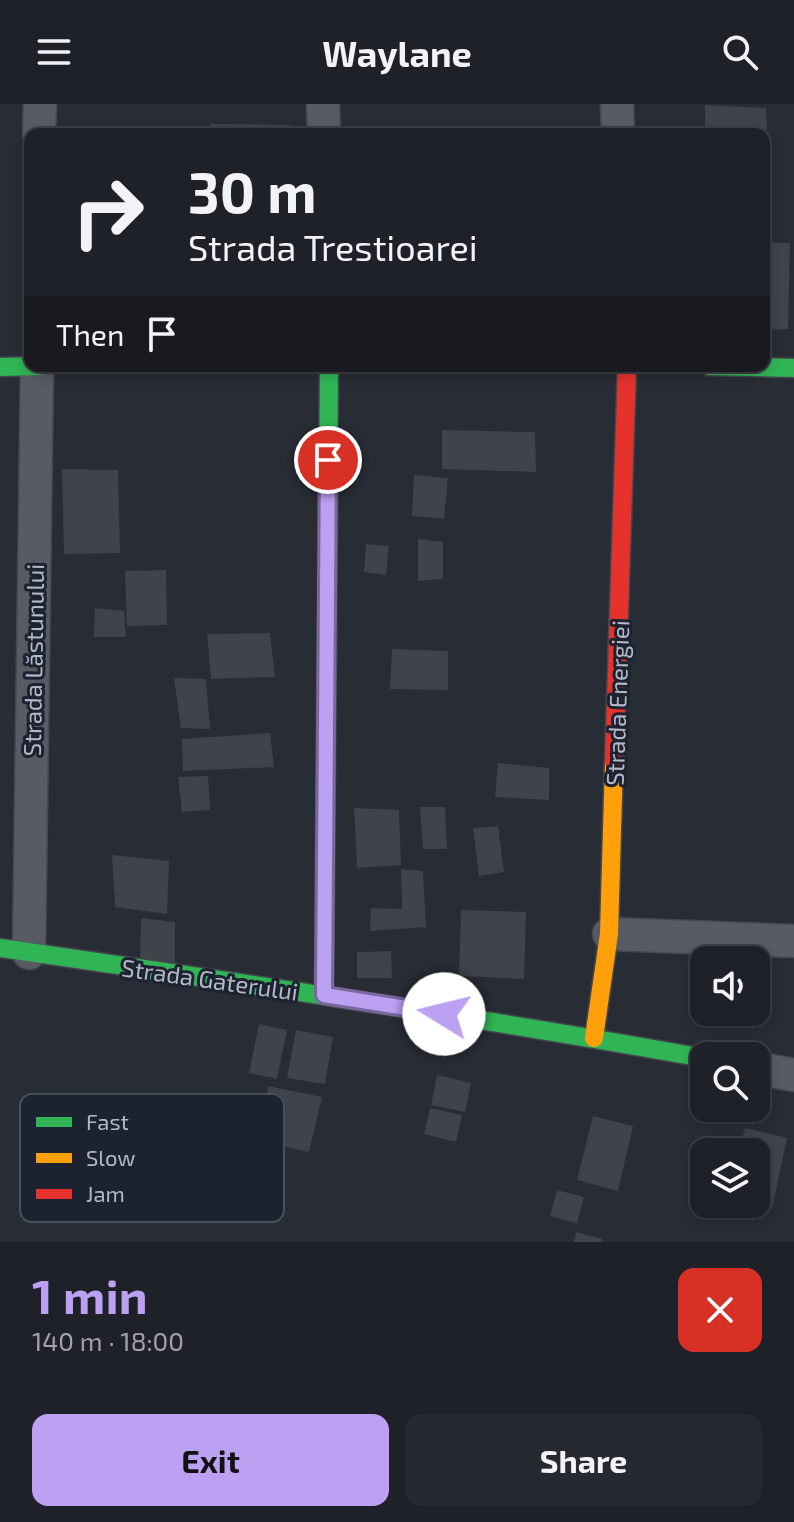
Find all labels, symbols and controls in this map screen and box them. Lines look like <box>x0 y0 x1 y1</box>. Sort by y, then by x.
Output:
icon: menu <box>32 30 76 74</box>
icon: search <box>718 30 762 74</box>
text: Waylane <box>322 31 472 74</box>
text: 30 m <box>188 157 317 224</box>
icon: right <box>56 160 160 264</box>
text: Strada Trestioarei <box>188 225 478 268</box>
icon: arrive <box>140 312 184 356</box>
text: Then <box>56 316 124 352</box>
pin <box>294 426 362 494</box>
icon: arrive <box>306 438 350 482</box>
street label: Strada Lăstunului <box>17 564 49 756</box>
street label: Strada Energiei <box>600 620 634 786</box>
map controls <box>690 946 770 1218</box>
button: sound <box>690 946 770 1026</box>
street label: Strada Gaterului <box>120 952 300 1006</box>
position arrow <box>402 972 486 1056</box>
button: search <box>690 1042 770 1122</box>
legend <box>20 1094 284 1222</box>
text: Fast <box>86 1108 129 1134</box>
button: layers <box>690 1138 770 1218</box>
text: Slow <box>86 1144 135 1170</box>
text: Jam <box>86 1180 125 1206</box>
text: 1 min <box>32 1266 148 1324</box>
button: close <box>678 1268 762 1352</box>
text: 140 m · 18:00 <box>32 1325 184 1356</box>
button: Exit <box>32 1414 389 1506</box>
button: Share <box>405 1414 762 1506</box>

